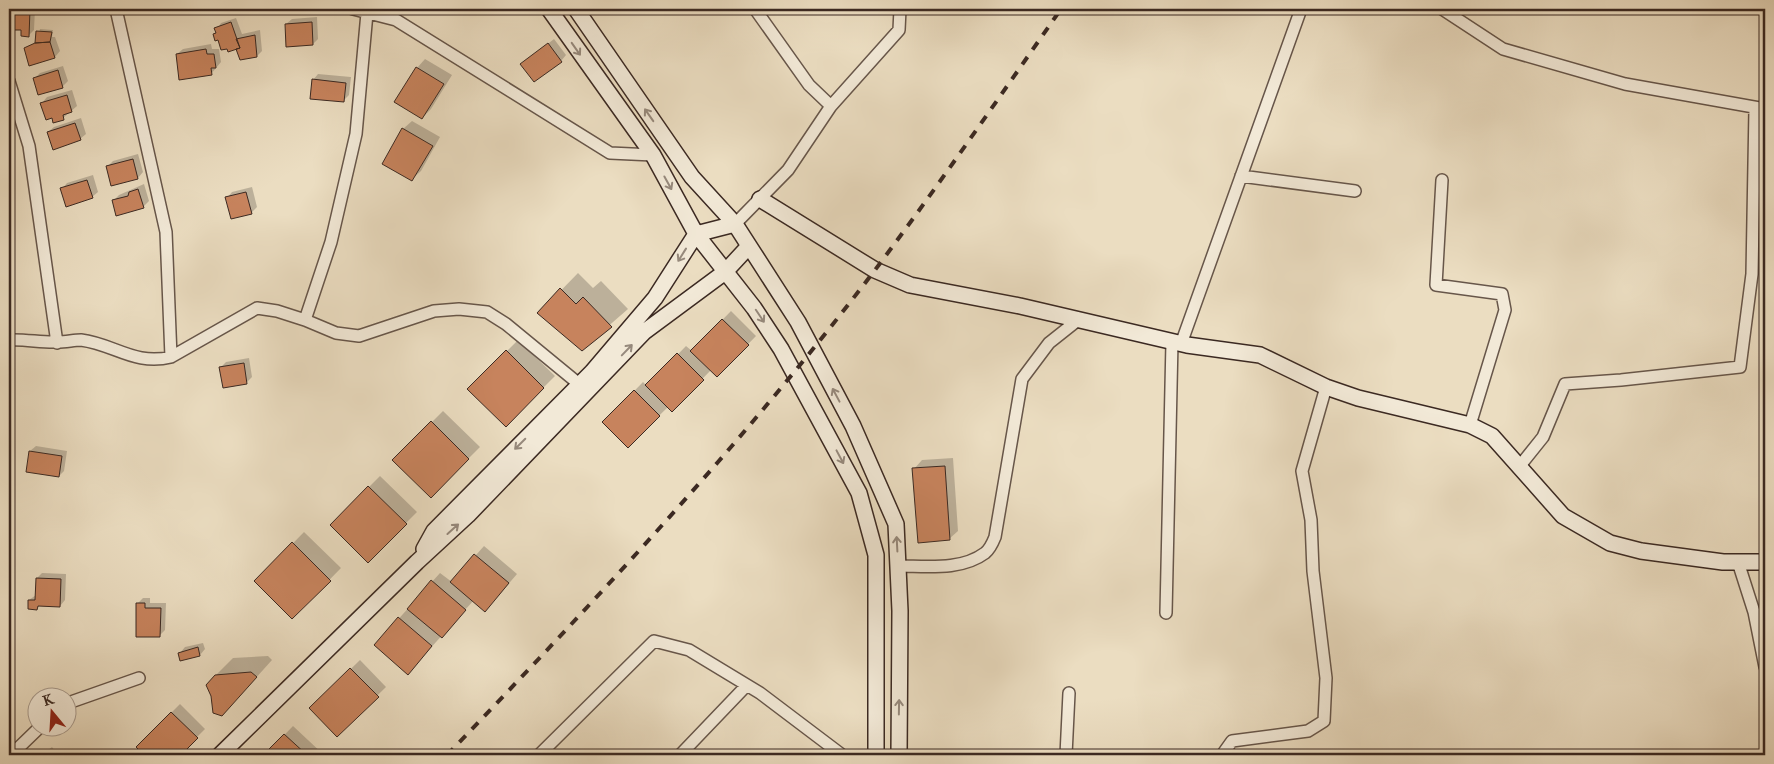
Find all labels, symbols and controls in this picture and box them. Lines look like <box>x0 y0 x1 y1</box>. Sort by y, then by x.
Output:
one-way arrow <box>571 42 581 56</box>
one-way arrow <box>644 108 655 122</box>
one-way arrow <box>663 175 673 190</box>
one-way arrow <box>677 248 687 262</box>
one-way arrow <box>755 309 765 323</box>
one-way arrow <box>621 343 633 356</box>
one-way arrow <box>831 388 841 402</box>
one-way arrow <box>514 438 526 451</box>
one-way arrow <box>836 449 846 464</box>
one-way arrow <box>446 523 459 535</box>
one-way arrow <box>892 536 901 552</box>
north arrow <box>28 686 78 736</box>
text: K <box>41 690 56 710</box>
one-way arrow <box>894 699 904 715</box>

